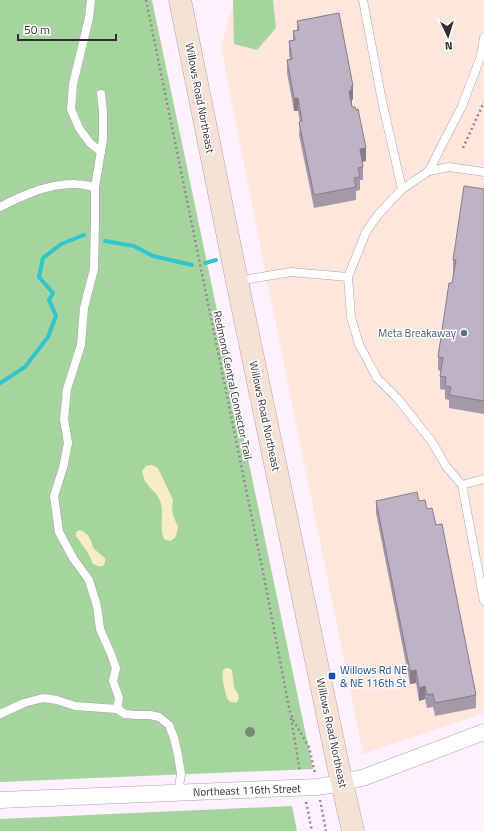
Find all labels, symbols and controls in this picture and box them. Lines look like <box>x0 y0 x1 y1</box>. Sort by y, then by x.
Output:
scale bar <box>18 16 116 42</box>
north arrow <box>428 16 468 56</box>
text: 50 m <box>24 20 50 39</box>
text: N <box>444 38 453 54</box>
street label: Willows Road Northeast <box>181 42 219 155</box>
street label: Redmond Central Connector Trail <box>209 309 257 461</box>
place label: Meta Breakaway <box>378 325 457 341</box>
marker: Meta Breakaway <box>459 328 469 338</box>
street label: Willows Road Northeast <box>246 360 284 473</box>
place label: Willows Rd NE & NE 116th St <box>340 662 407 691</box>
marker: Willows Rd NE & NE 116th St <box>327 671 337 681</box>
street label: Willows Road Northeast <box>313 677 351 790</box>
street label: Northeast 116th Street <box>193 780 302 800</box>

